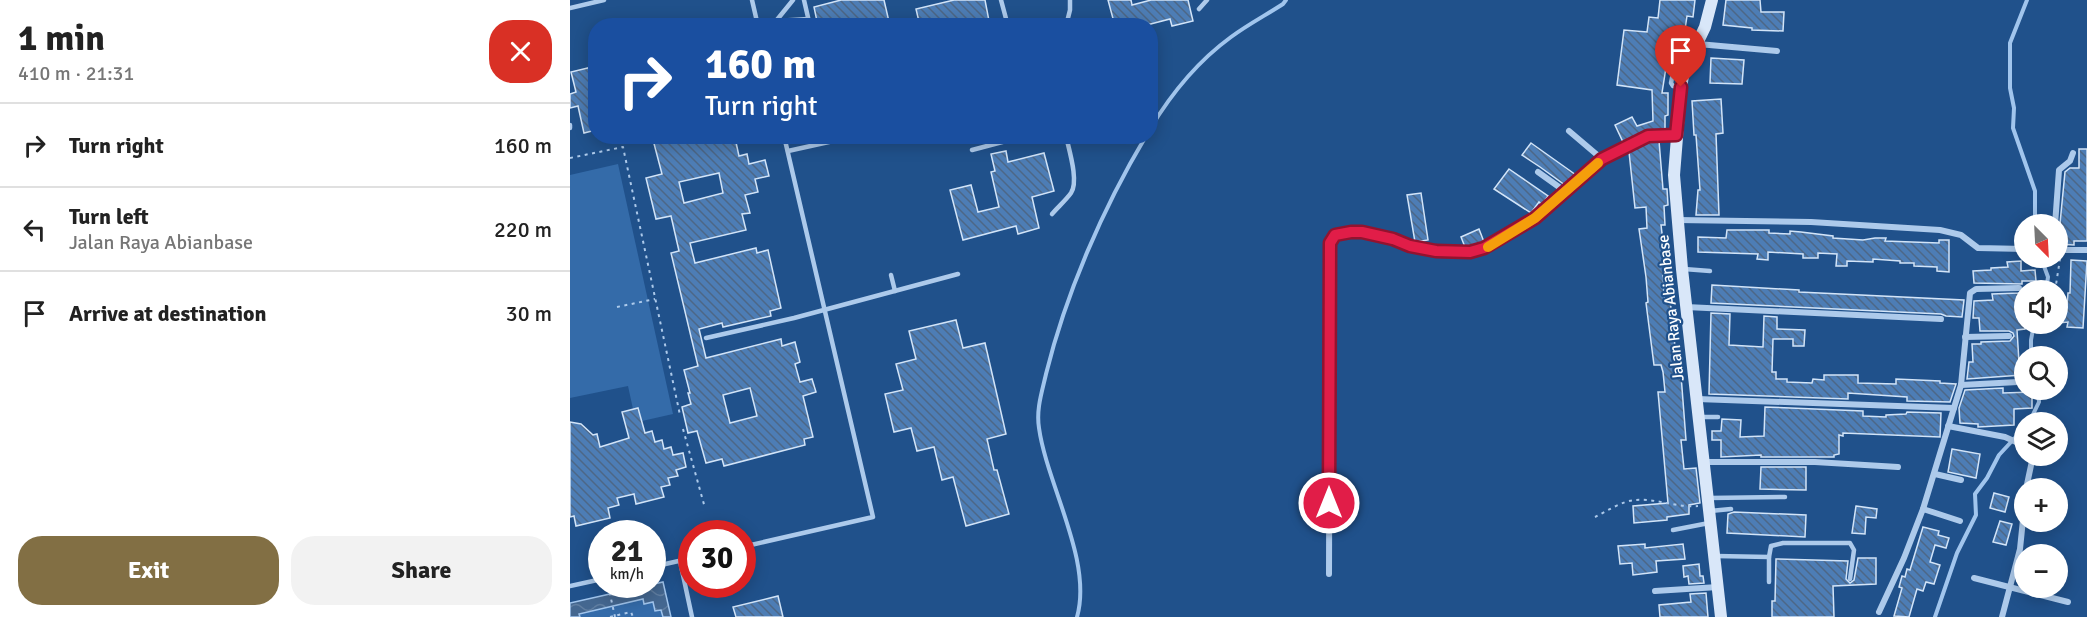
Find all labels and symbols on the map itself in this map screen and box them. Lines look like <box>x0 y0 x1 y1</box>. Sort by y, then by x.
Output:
pin <box>1655 25 1706 87</box>
north arrow <box>2014 214 2068 268</box>
street label: Jalan Raya Abianbase <box>1653 234 1689 382</box>
position arrow <box>1297 471 1361 535</box>
speed limit sign: 30 <box>678 520 756 598</box>

